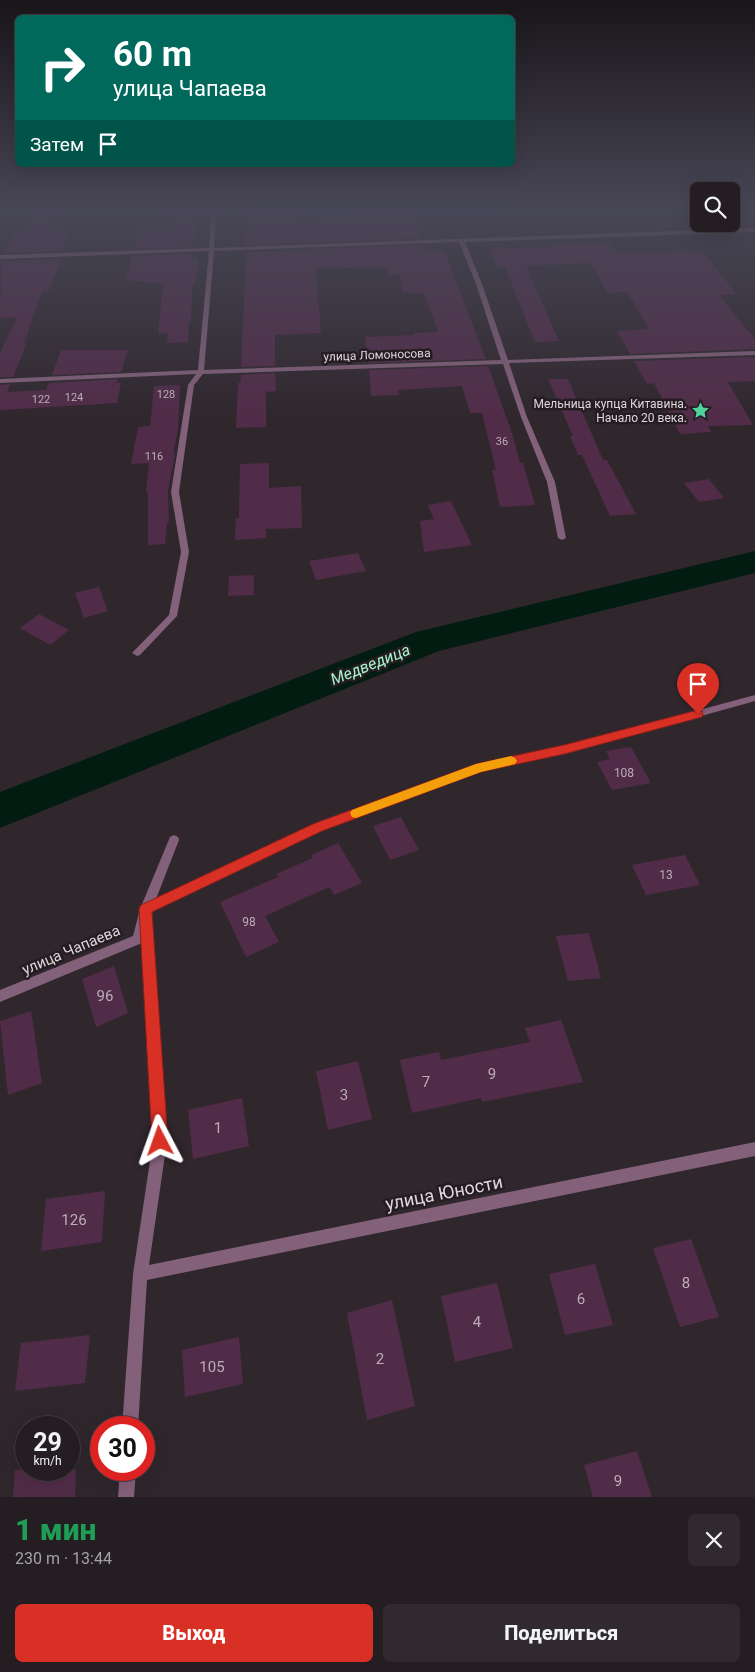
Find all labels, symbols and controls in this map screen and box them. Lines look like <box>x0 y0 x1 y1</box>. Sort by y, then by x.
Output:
text: 60 m <box>113 34 192 75</box>
icon: right <box>30 35 95 100</box>
text: улица Чапаева <box>113 76 267 101</box>
icon: arrive <box>94 130 122 158</box>
text: Затем <box>30 133 84 156</box>
map controls <box>690 182 740 232</box>
button: search <box>690 182 740 232</box>
street label: улица Ломоносова <box>323 346 431 364</box>
house number: 128 <box>157 388 175 401</box>
house number: 124 <box>65 391 83 404</box>
house number: 122 <box>32 393 50 406</box>
place label: Мельница купца Китавина. Начало 20 века. <box>533 397 687 425</box>
place icon: Мельница купца Китавина. Начало 20 века. <box>691 401 711 421</box>
house number: 36 <box>496 435 508 448</box>
house number: 116 <box>145 450 163 463</box>
water label: Медведица <box>328 640 413 689</box>
pin <box>677 663 719 714</box>
icon: arrive <box>684 670 712 698</box>
house number: 108 <box>614 766 634 780</box>
house number: 13 <box>659 868 673 882</box>
house number: 98 <box>242 915 256 929</box>
street label: улица Чапаева <box>19 921 123 979</box>
house number: 96 <box>97 987 113 1005</box>
house number: 9 <box>488 1065 496 1083</box>
house number: 7 <box>422 1073 430 1091</box>
house number: 3 <box>340 1086 348 1104</box>
position arrow <box>133 1114 185 1166</box>
house number: 1 <box>214 1119 222 1137</box>
street label: улица Юности <box>383 1171 504 1214</box>
house number: 126 <box>61 1211 87 1229</box>
house number: 8 <box>682 1274 690 1292</box>
house number: 6 <box>577 1290 585 1308</box>
house number: 4 <box>473 1313 482 1331</box>
house number: 2 <box>376 1350 384 1368</box>
house number: 105 <box>199 1358 225 1376</box>
speed limit sign: 30 <box>90 1416 155 1481</box>
text: 29 <box>33 1428 62 1457</box>
text: km/h <box>33 1454 62 1468</box>
house number: 9 <box>614 1472 622 1490</box>
text: 1 мин <box>15 1512 96 1547</box>
button: close <box>688 1514 740 1566</box>
text: 230 m · 13:44 <box>15 1549 112 1568</box>
button: Выход <box>15 1604 373 1662</box>
button: Поделиться <box>383 1604 740 1662</box>

